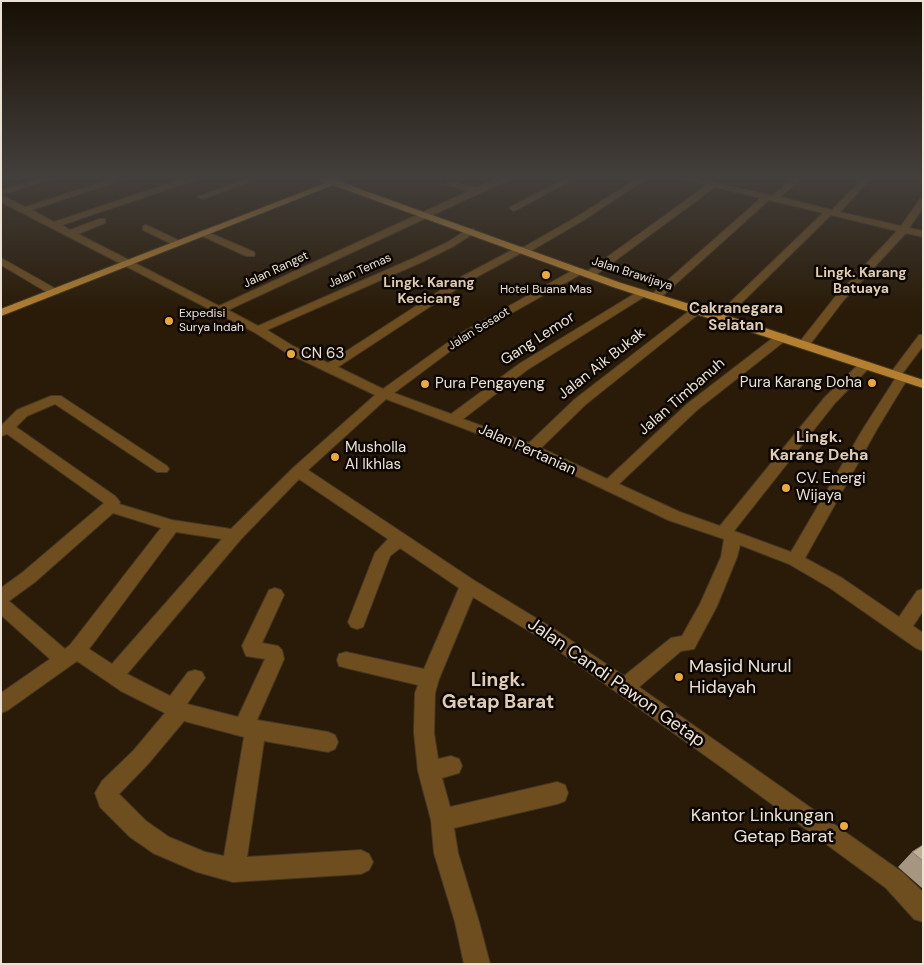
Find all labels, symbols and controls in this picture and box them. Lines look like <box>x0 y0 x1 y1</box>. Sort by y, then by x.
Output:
street label: Jalan Ranget <box>241 249 311 291</box>
street label: Jalan Temas <box>326 251 394 291</box>
street label: Jalan Brawijaya <box>590 254 674 294</box>
district label: Lingk. Karang Batuaya <box>815 265 907 298</box>
marker: Hotel Buana Mas <box>540 269 552 281</box>
district label: Lingk. Karang Kecicang <box>383 275 475 308</box>
place label: Hotel Buana Mas <box>500 283 592 297</box>
district label: Cakranegara Selatan <box>689 300 783 335</box>
street label: Jalan Sesaot <box>446 304 512 354</box>
place label: Expedisi Surya Indah <box>179 307 244 335</box>
street label: Gang Lemor <box>498 308 578 370</box>
marker: Expedisi Surya Indah <box>163 315 175 327</box>
street label: Jalan Aik Bukak <box>555 324 649 404</box>
place label: CN 63 <box>301 345 344 363</box>
marker: CN 63 <box>285 348 297 360</box>
street label: Jalan Timbanuh <box>635 355 729 439</box>
place label: Pura Karang Doha <box>740 374 862 392</box>
place label: Pura Pengayeng <box>435 375 545 393</box>
marker: Pura Karang Doha <box>866 377 878 389</box>
marker: Pura Pengayeng <box>419 378 431 390</box>
street label: Jalan Pertanian <box>475 420 579 480</box>
district label: Lingk. Karang Deha <box>770 428 868 466</box>
place label: Musholla Al Ikhlas <box>345 439 406 474</box>
marker: Musholla Al Ikhlas <box>329 451 341 463</box>
place label: CV. Energi Wijaya <box>796 470 865 505</box>
marker: CV. Energi Wijaya <box>780 482 792 494</box>
street label: Jalan Candi Pawon Getap <box>523 613 709 753</box>
place label: Masjid Nurul Hidayah <box>689 656 791 699</box>
district label: Lingk. Getap Barat <box>442 670 554 714</box>
marker: Masjid Nurul Hidayah <box>673 671 685 683</box>
place label: Kantor Linkungan Getap Barat <box>691 805 834 848</box>
marker: Kantor Linkungan Getap Barat <box>838 820 850 832</box>

